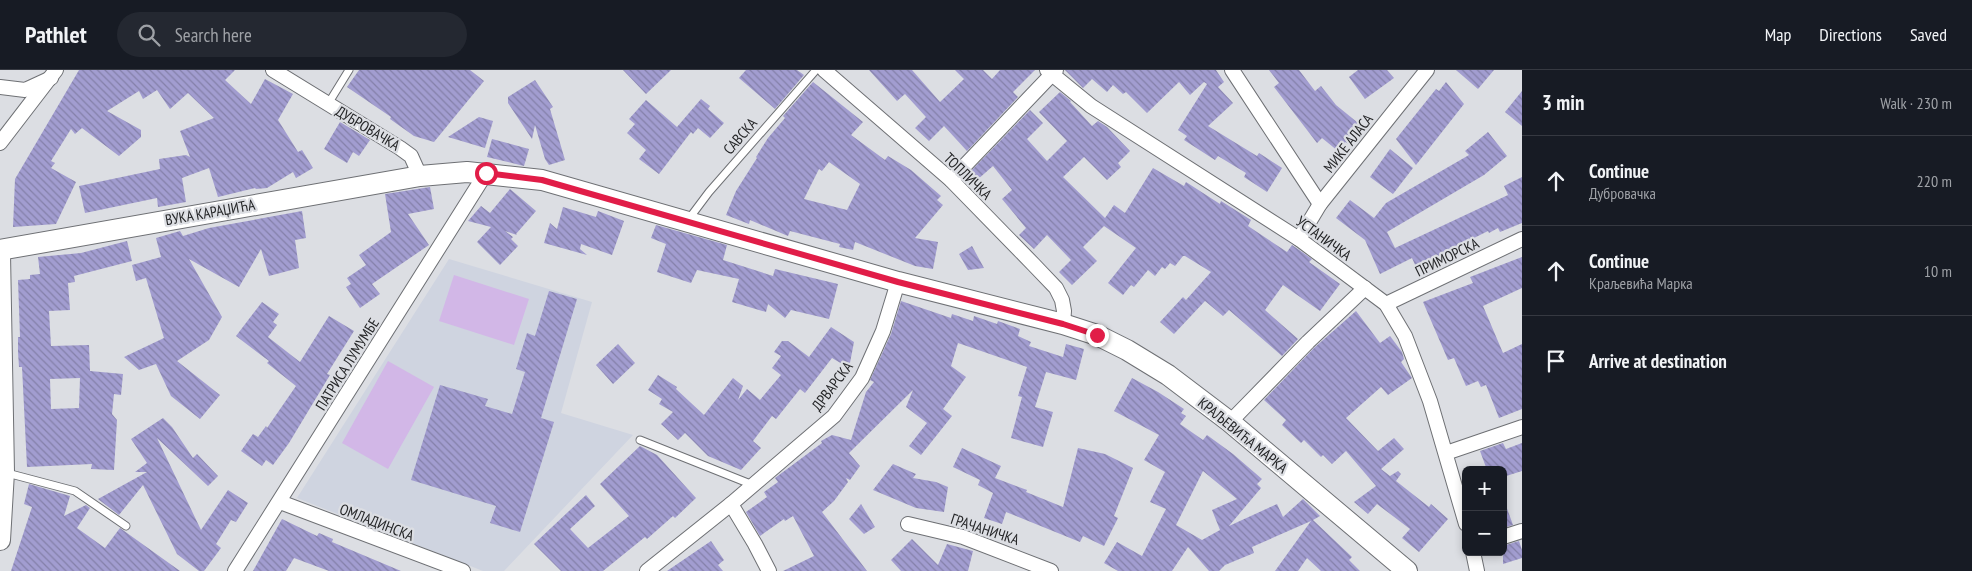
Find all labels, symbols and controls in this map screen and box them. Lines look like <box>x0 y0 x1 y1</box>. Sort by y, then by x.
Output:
search box <box>117 12 467 57</box>
text: Pathlet <box>25 19 87 50</box>
icon: search <box>135 21 163 49</box>
text: Search here <box>175 23 252 47</box>
text: Map <box>1765 23 1791 46</box>
text: Directions <box>1819 23 1882 46</box>
text: Saved <box>1910 23 1947 46</box>
text: 3 min <box>1542 89 1584 116</box>
text: Walk · 230 m <box>1880 93 1952 113</box>
street label: ДУБРОВАЧКА <box>332 101 404 155</box>
street label: МИКЕ АЛАСА <box>1319 109 1377 176</box>
street label: САВСКА <box>719 113 762 158</box>
street label: ТОПЛИЧКА <box>940 148 997 204</box>
text: Continue <box>1589 159 1649 183</box>
route start <box>475 162 498 185</box>
icon: ahead <box>1542 167 1570 195</box>
text: 220 m <box>1917 171 1952 191</box>
text: Дубровачка <box>1589 183 1656 203</box>
street label: ВУКА КАРАЏИЋА <box>164 195 257 229</box>
street label: УСТАНИЧКА <box>1293 212 1356 265</box>
street label: ПРИМОРСКА <box>1412 233 1483 281</box>
text: Continue <box>1589 249 1649 273</box>
icon: ahead <box>1542 257 1570 285</box>
text: 10 m <box>1924 261 1952 281</box>
text: Краљевића Марка <box>1589 273 1693 293</box>
street label: ПАТРИСА ЛУМУМБЕ <box>311 314 383 414</box>
route end <box>1086 324 1109 347</box>
icon: arrive <box>1542 347 1570 375</box>
text: Arrive at destination <box>1589 349 1727 373</box>
street label: ДРВАРСКА <box>807 357 857 414</box>
street label: КРАЉЕВИЋА МАРКА <box>1194 393 1292 478</box>
map controls <box>1462 466 1507 556</box>
button: + <box>1462 466 1507 511</box>
street label: ОМЛАДИНСКА <box>337 499 418 545</box>
street label: ГРАЧАНИЧКА <box>948 509 1022 549</box>
button: − <box>1462 511 1507 556</box>

